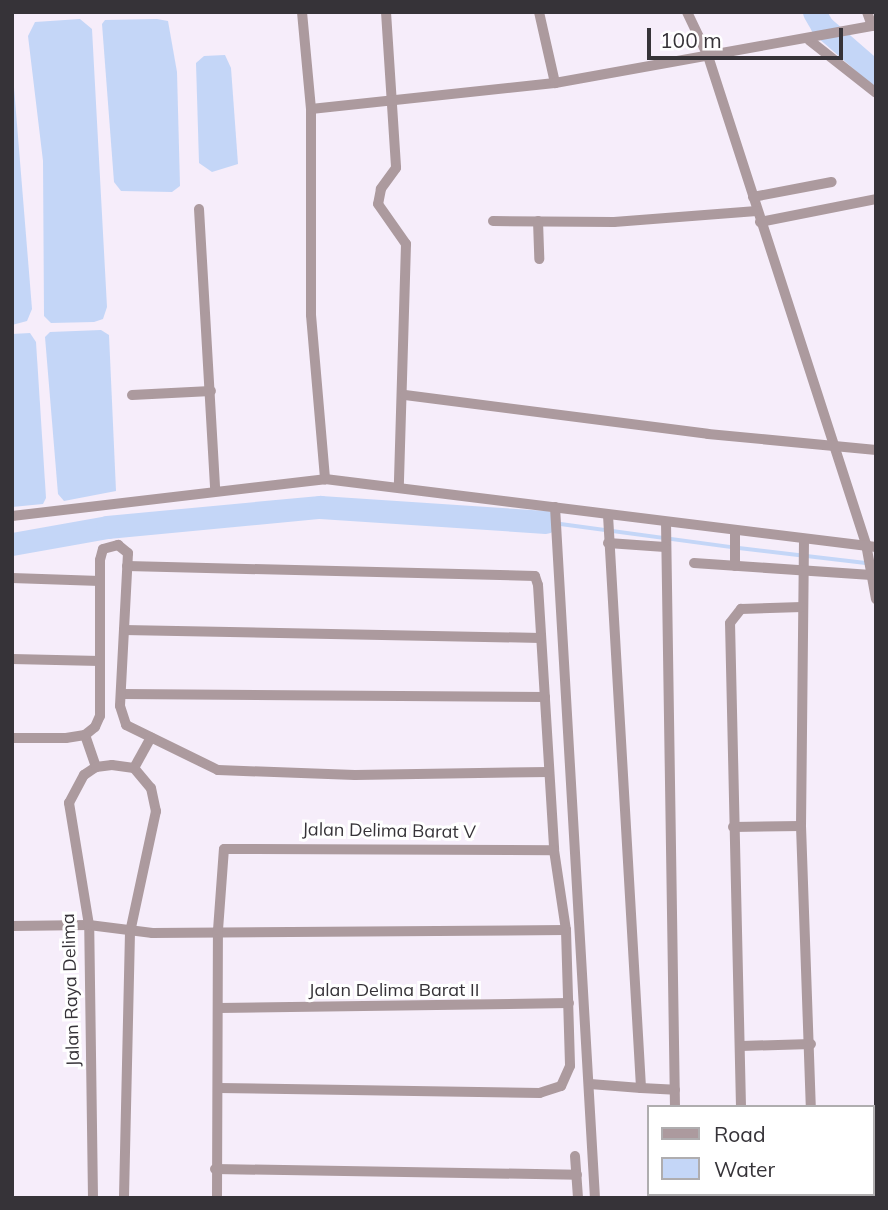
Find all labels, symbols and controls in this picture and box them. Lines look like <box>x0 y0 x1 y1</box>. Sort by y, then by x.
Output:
scale bar <box>650 14 846 58</box>
text: 100 m <box>660 27 722 53</box>
street label: Jalan Delima Barat V <box>302 819 476 843</box>
street label: Jalan Raya Delima <box>58 913 84 1067</box>
street label: Jalan Delima Barat II <box>309 979 479 1001</box>
legend <box>646 1105 874 1196</box>
text: Road <box>714 1121 765 1147</box>
text: Water <box>714 1156 775 1182</box>

